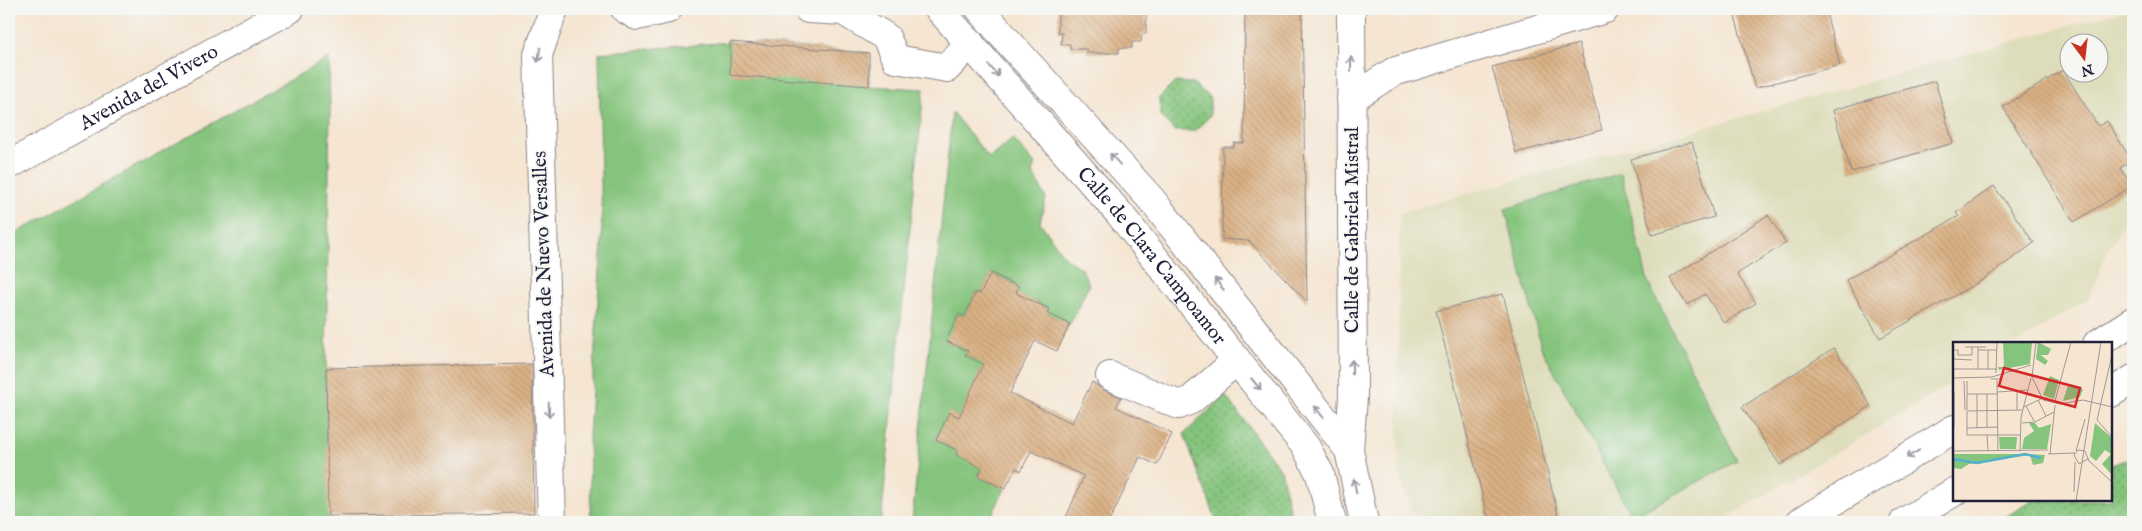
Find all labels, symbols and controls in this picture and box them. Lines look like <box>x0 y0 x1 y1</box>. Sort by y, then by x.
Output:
north arrow <box>2060 32 2110 82</box>
street label: Avenida del Vivero <box>74 39 223 136</box>
one-way arrow <box>534 46 544 62</box>
one-way arrow <box>1346 56 1356 72</box>
text: N <box>2079 59 2096 80</box>
one-way arrow <box>989 65 1000 78</box>
street label: Calle de Gabriela Mistral <box>1340 126 1365 333</box>
street label: Avenida de Nuevo Versalles <box>528 150 560 379</box>
one-way arrow <box>1109 153 1121 166</box>
street label: Calle de Clara Campoamor <box>1072 162 1232 350</box>
one-way arrow <box>1213 278 1224 291</box>
inset map <box>1953 342 2112 501</box>
one-way arrow <box>1348 359 1357 375</box>
one-way arrow <box>1250 377 1261 390</box>
one-way arrow <box>544 401 554 417</box>
one-way arrow <box>1314 406 1325 419</box>
one-way arrow <box>1906 450 1920 460</box>
one-way arrow <box>1350 479 1360 495</box>

